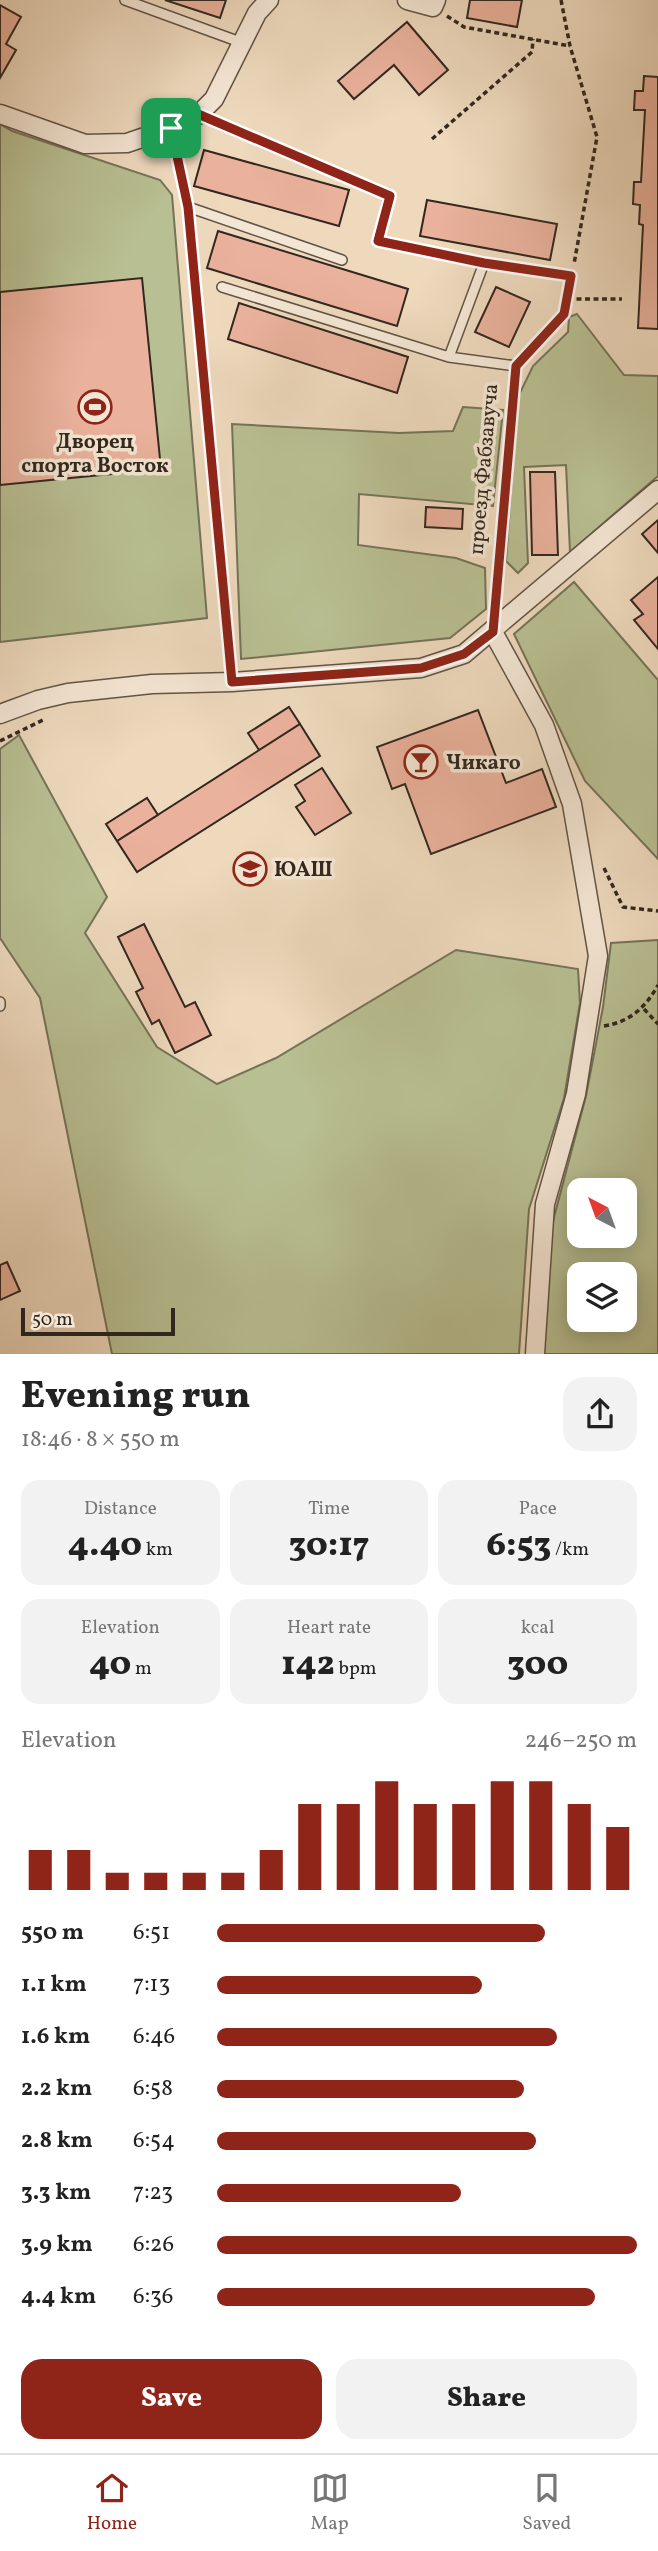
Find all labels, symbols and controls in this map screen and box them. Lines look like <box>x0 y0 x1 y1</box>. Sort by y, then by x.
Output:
pin <box>141 98 201 158</box>
icon: arrive <box>152 109 190 147</box>
street label: проезд Фабзавуча <box>463 382 506 556</box>
sports icon: Дворец спорта Восток <box>76 388 114 426</box>
place label: Дворец спорта Восток <box>21 428 169 481</box>
bar icon: Чикаго <box>402 743 440 781</box>
place label: Чикаго <box>446 749 521 778</box>
school or university icon: ЮАШ <box>231 850 269 888</box>
place label: ЮАШ <box>274 856 333 885</box>
north arrow <box>567 1178 637 1248</box>
map controls <box>567 1178 637 1332</box>
button: layers <box>567 1262 637 1332</box>
scale bar <box>21 1305 175 1337</box>
text: 50 m <box>32 1307 73 1333</box>
text: Evening run <box>21 1371 251 1424</box>
button: share <box>563 1377 637 1451</box>
text: 18:46 · 8 × 550 m <box>21 1424 180 1456</box>
text: Distance <box>84 1496 157 1522</box>
text: Time <box>308 1496 350 1522</box>
text: Pace <box>519 1496 557 1522</box>
text: 4.40 <box>68 1522 142 1570</box>
text: 30:17 <box>289 1522 369 1570</box>
text: 6:53 <box>486 1522 551 1570</box>
text: km <box>142 1537 173 1563</box>
text: /km <box>551 1537 589 1563</box>
text: Elevation <box>81 1615 160 1641</box>
text: Heart rate <box>287 1615 371 1641</box>
text: kcal <box>521 1615 555 1641</box>
text: 40 <box>89 1641 131 1689</box>
text: 142 <box>281 1641 335 1689</box>
text: 300 <box>507 1641 568 1689</box>
text: m <box>131 1656 152 1682</box>
text: bpm <box>335 1656 377 1682</box>
text: Elevation <box>21 1725 117 1757</box>
text: 246–250 m <box>525 1725 637 1757</box>
text: 550 m <box>21 1917 84 1949</box>
text: 6:51 <box>133 1917 170 1949</box>
text: 1.1 km <box>21 1969 87 2001</box>
text: 7:13 <box>133 1969 170 2001</box>
text: 1.6 km <box>21 2021 90 2053</box>
text: 6:46 <box>133 2021 175 2053</box>
text: 2.2 km <box>21 2073 92 2105</box>
text: 6:58 <box>133 2073 173 2105</box>
text: 2.8 km <box>21 2125 93 2157</box>
text: 6:54 <box>133 2125 175 2157</box>
text: 3.3 km <box>21 2177 91 2209</box>
text: 7:23 <box>133 2177 173 2209</box>
text: 3.9 km <box>21 2229 93 2261</box>
text: 6:26 <box>133 2229 174 2261</box>
text: 4.4 km <box>21 2281 96 2313</box>
text: 6:36 <box>133 2281 174 2313</box>
button: Save <box>21 2359 322 2439</box>
button: Share <box>336 2359 637 2439</box>
tab: Home <box>87 2469 137 2537</box>
tab: Map <box>311 2469 349 2537</box>
tab: Saved <box>522 2469 571 2537</box>

